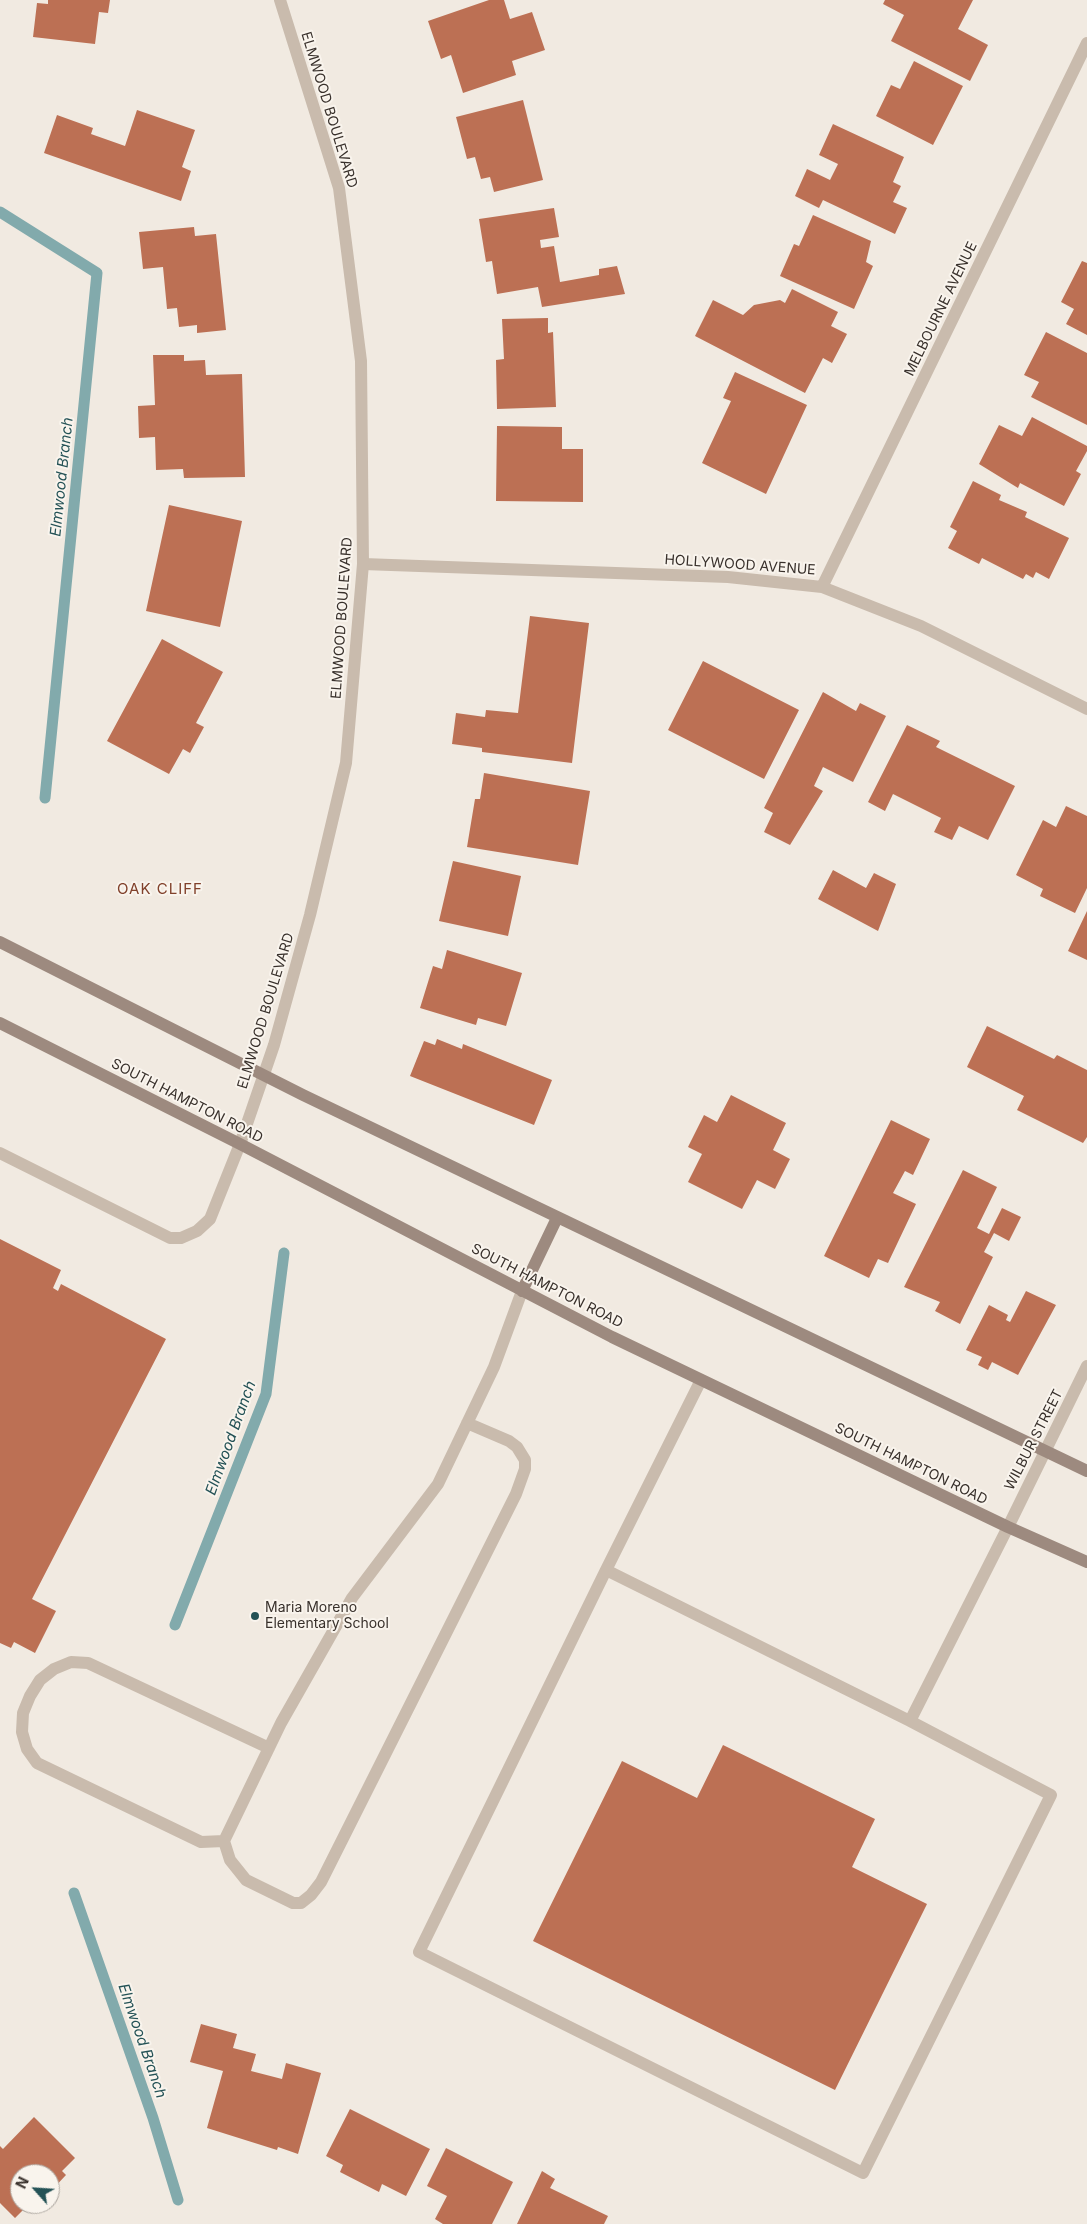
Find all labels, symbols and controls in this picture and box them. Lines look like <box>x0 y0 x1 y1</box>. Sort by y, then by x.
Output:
street label: ELMWOOD BOULEVARD <box>297 30 361 190</box>
street label: MELBOURNE AVENUE <box>901 239 981 379</box>
water label: Elmwood Branch <box>47 416 77 538</box>
street label: ELMWOOD BOULEVARD <box>328 536 356 700</box>
street label: HOLLYWOOD AVENUE <box>664 551 816 579</box>
district label: OAK CLIFF <box>116 880 204 898</box>
street label: ELMWOOD BOULEVARD <box>234 931 298 1091</box>
street label: SOUTH HAMPTON ROAD <box>108 1055 266 1147</box>
street label: SOUTH HAMPTON ROAD <box>468 1240 626 1332</box>
water label: Elmwood Branch <box>202 1379 260 1497</box>
street label: WILBUR STREET <box>1001 1387 1067 1493</box>
street label: SOUTH HAMPTON ROAD <box>832 1420 990 1508</box>
place label: Maria Moreno Elementary School <box>265 1600 389 1632</box>
marker: Maria Moreno Elementary School <box>249 1610 261 1622</box>
water label: Elmwood Branch <box>114 1981 170 2101</box>
north arrow <box>10 2164 60 2214</box>
text: N <box>12 2174 32 2191</box>

